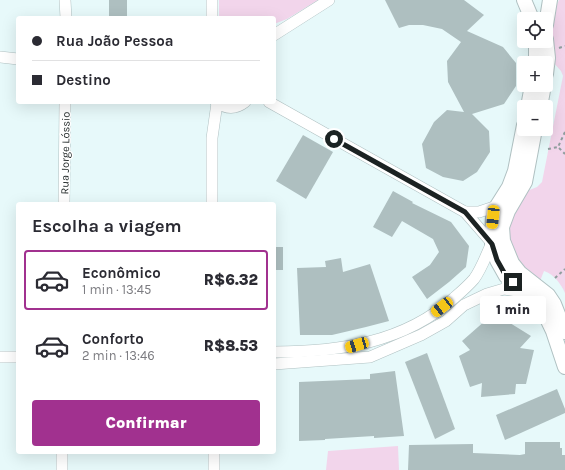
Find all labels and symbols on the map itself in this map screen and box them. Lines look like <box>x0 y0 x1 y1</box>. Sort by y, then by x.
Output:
street label: Rua Jorge Lóssio <box>58 112 73 195</box>
route start <box>325 130 343 148</box>
car <box>486 204 500 230</box>
route end <box>504 273 522 291</box>
car <box>429 295 455 319</box>
callout: 1 min <box>480 296 546 324</box>
car <box>344 336 370 354</box>

